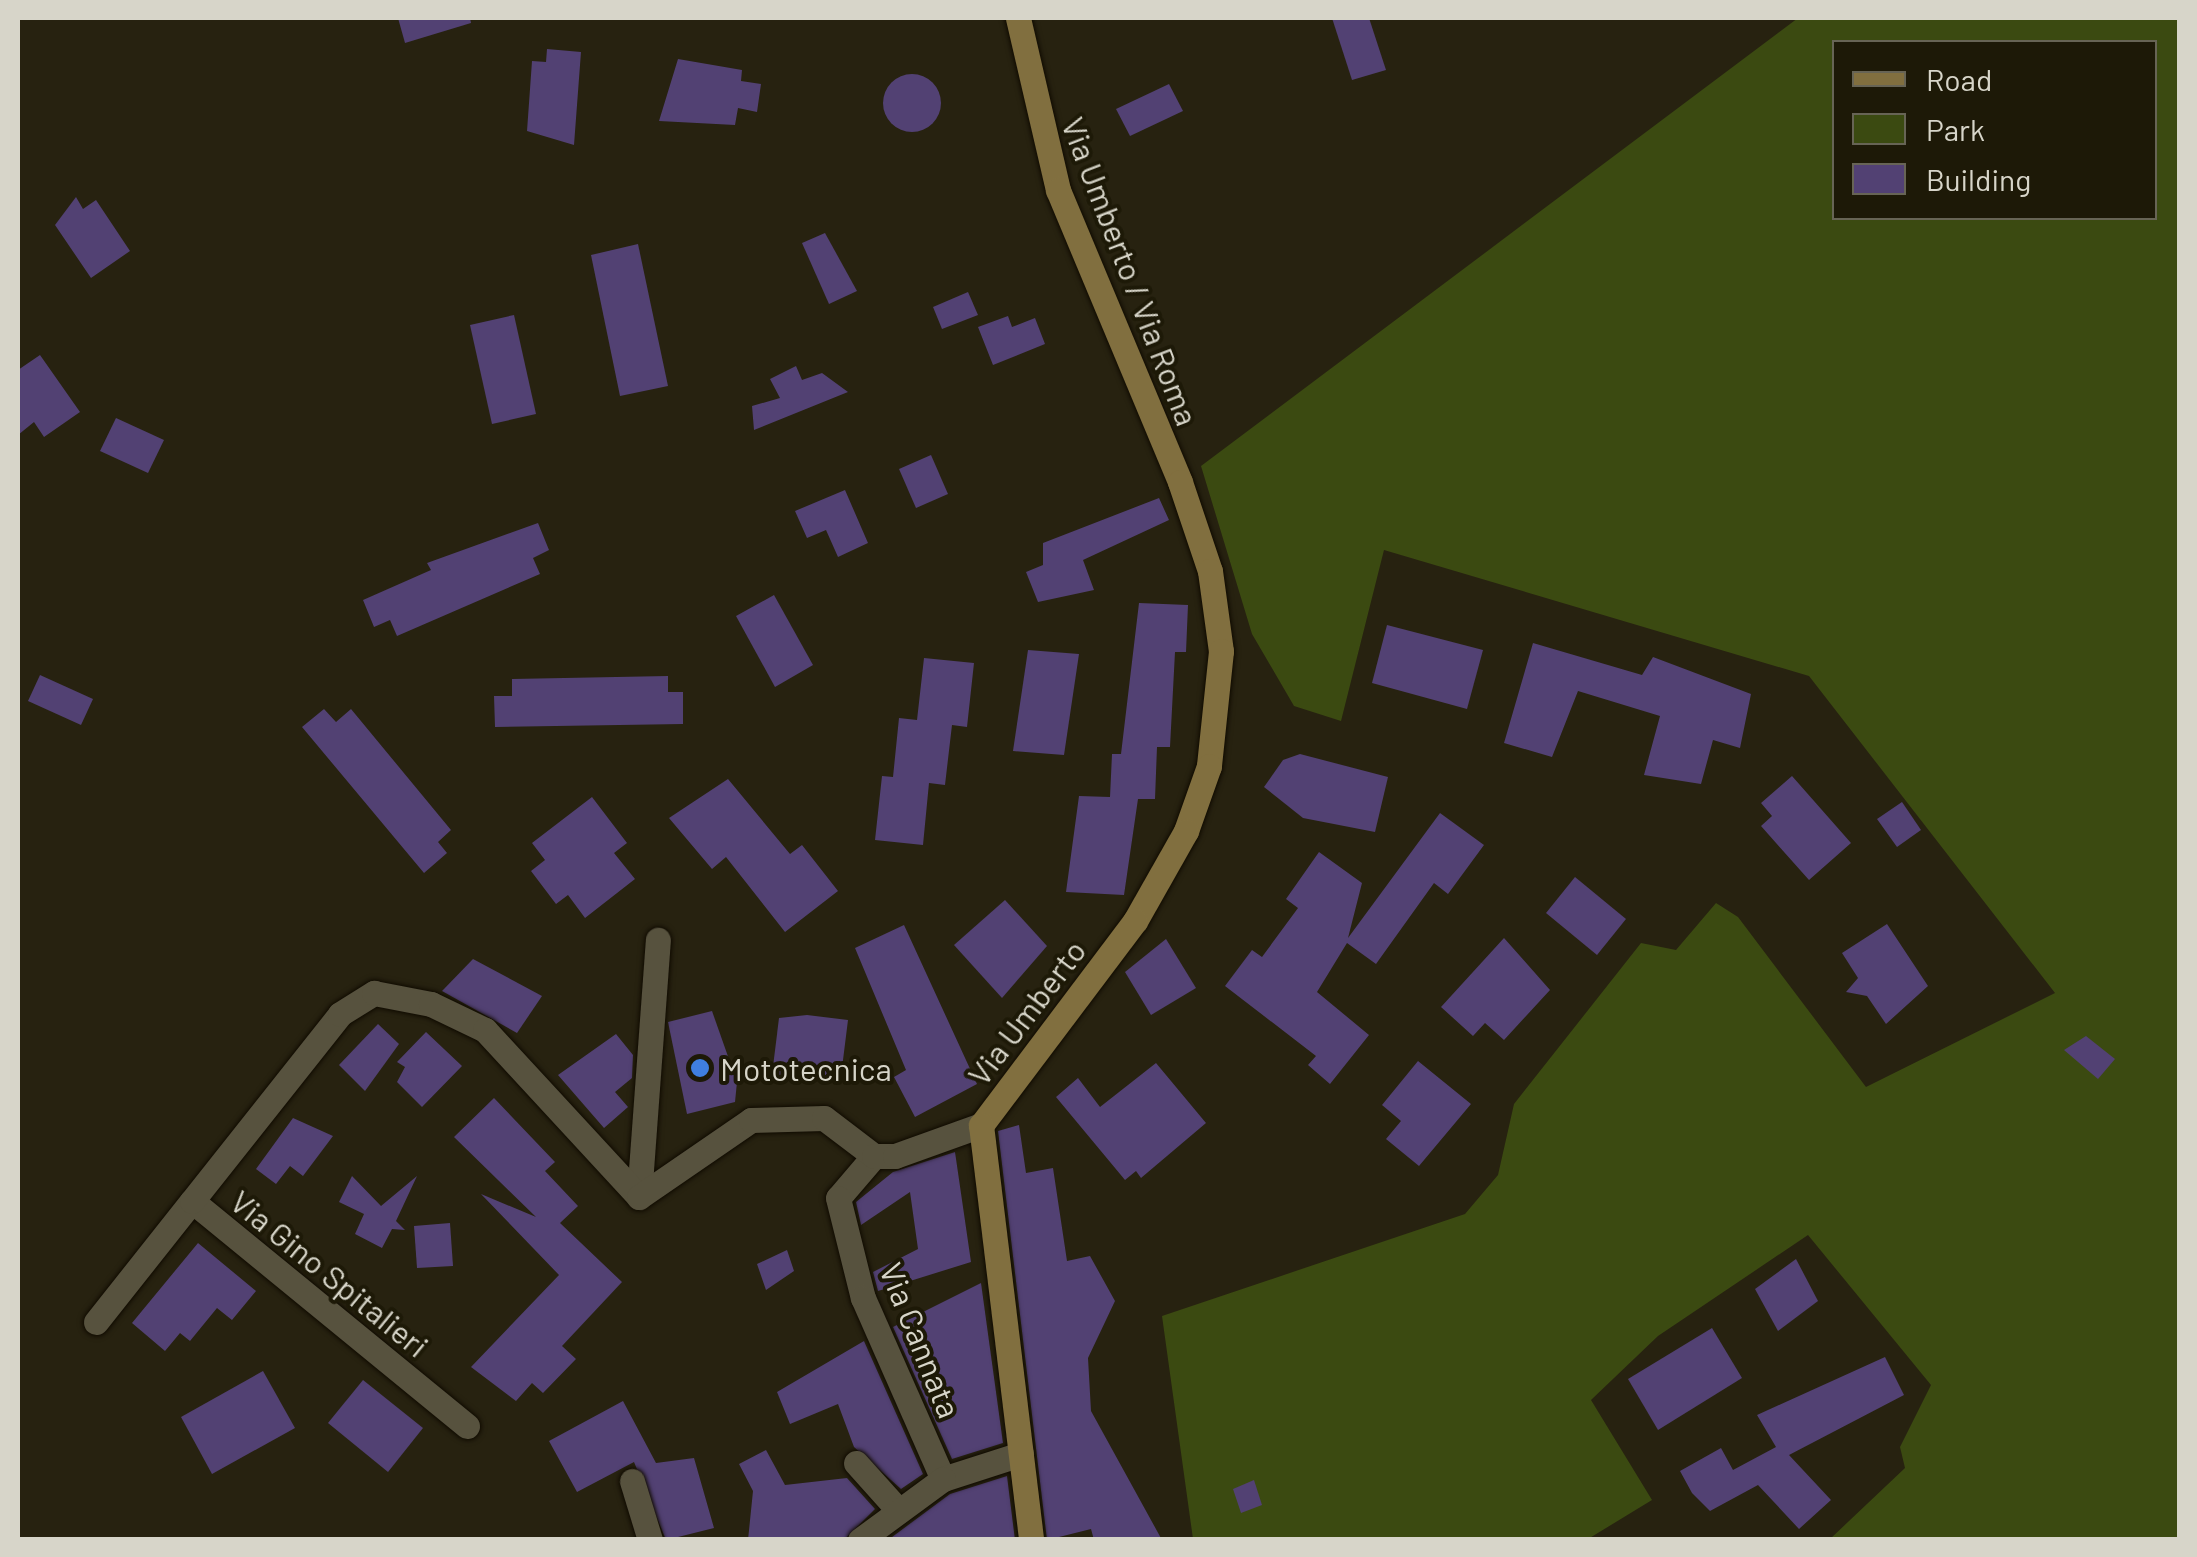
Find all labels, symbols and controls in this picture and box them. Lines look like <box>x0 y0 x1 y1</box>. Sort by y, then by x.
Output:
legend <box>1832 40 2157 220</box>
text: Road <box>1926 61 1992 97</box>
street label: Via Umberto / Via Roma <box>1054 111 1208 431</box>
text: Park <box>1926 111 1985 147</box>
text: Building <box>1926 161 2031 197</box>
street label: Via Umberto <box>959 932 1093 1092</box>
place label: Mototecnica <box>720 1049 892 1087</box>
marker: Mototecnica <box>689 1057 711 1079</box>
street label: Via Gino Spitalieri <box>223 1182 437 1364</box>
street label: Via Cannata <box>872 1257 970 1423</box>

